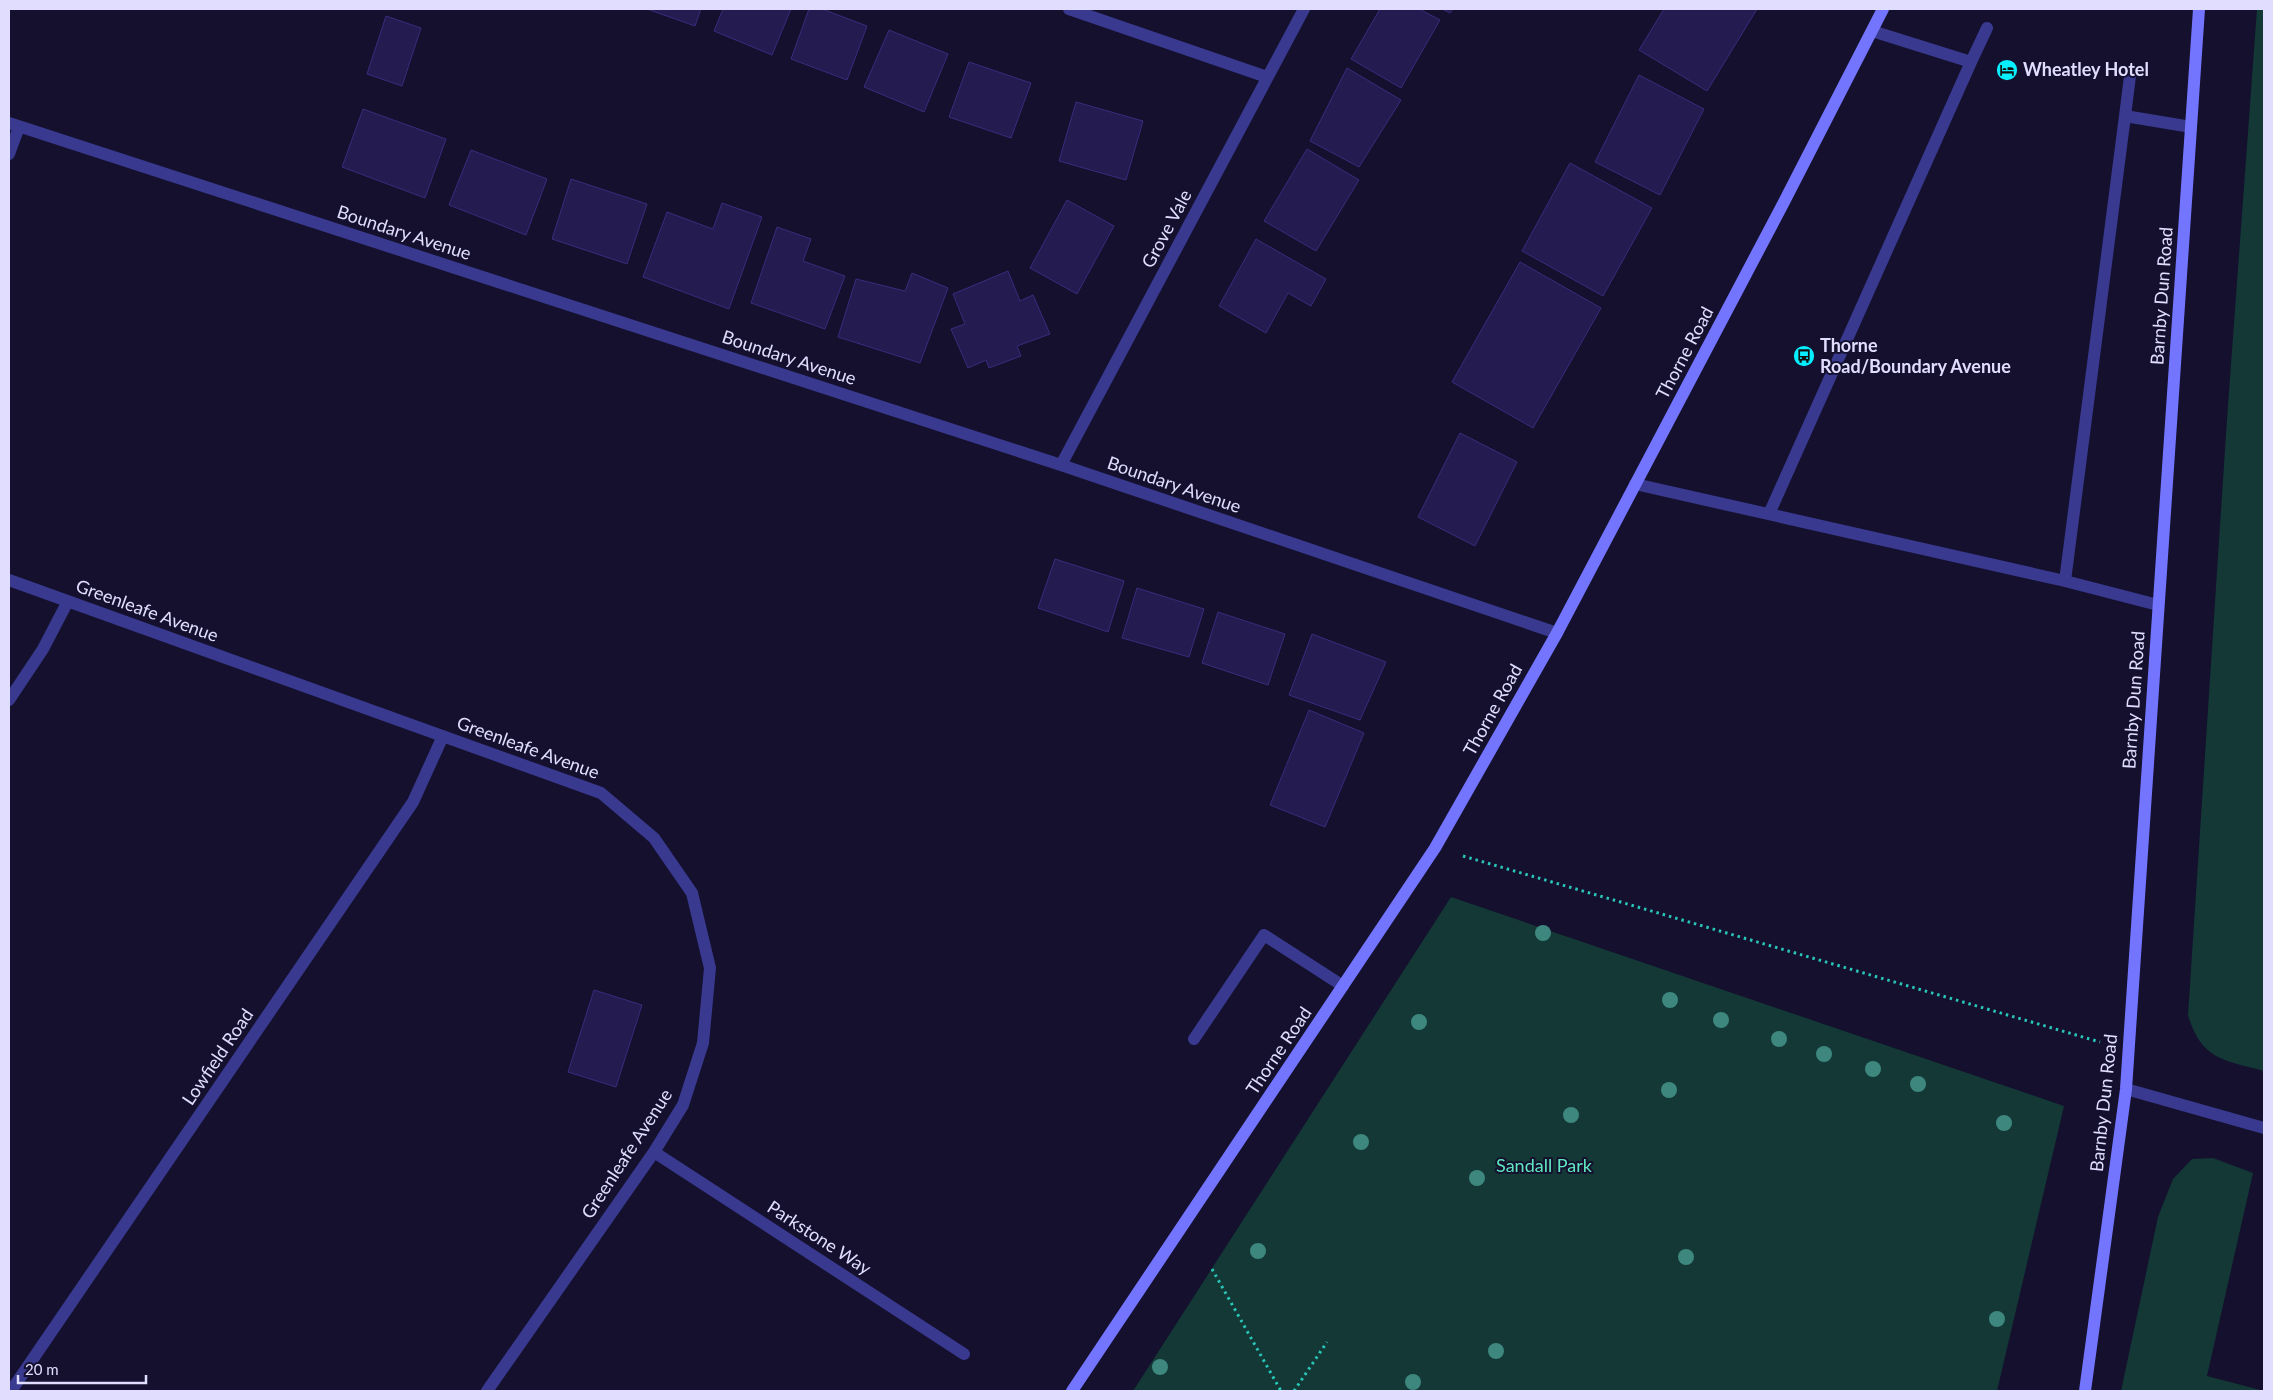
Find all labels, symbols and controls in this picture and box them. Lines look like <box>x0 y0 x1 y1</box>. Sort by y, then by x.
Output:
hotel icon: Wheatley Hotel <box>1995 58 2019 82</box>
place label: Wheatley Hotel <box>2023 58 2149 80</box>
street label: Grove Vale <box>1136 186 1196 271</box>
street label: Boundary Avenue <box>334 200 474 264</box>
street label: Barnby Dun Road <box>2145 226 2177 366</box>
street label: Thorne Road <box>1651 303 1718 402</box>
street label: Boundary Avenue <box>719 325 859 389</box>
place label: Thorne Road/Boundary Avenue <box>1820 334 2011 377</box>
bus stop icon: Thorne Road/Boundary Avenue <box>1792 344 1816 368</box>
street label: Boundary Avenue <box>1105 451 1244 517</box>
street label: Greenleafe Avenue <box>73 574 222 646</box>
street label: Barnby Dun Road <box>2117 630 2149 770</box>
street label: Thorne Road <box>1458 660 1526 759</box>
street label: Greenleafe Avenue <box>454 711 603 783</box>
street label: Thorne Road <box>1241 1002 1316 1099</box>
street label: Lowfield Road <box>177 1004 257 1109</box>
street label: Barnby Dun Road <box>2085 1033 2121 1173</box>
street label: Greenleafe Avenue <box>576 1085 676 1222</box>
park label: Sandall Park <box>1496 1154 1593 1176</box>
street label: Parkstone Way <box>764 1195 876 1279</box>
scale bar <box>18 1352 145 1384</box>
text: 20 m <box>25 1360 59 1378</box>

